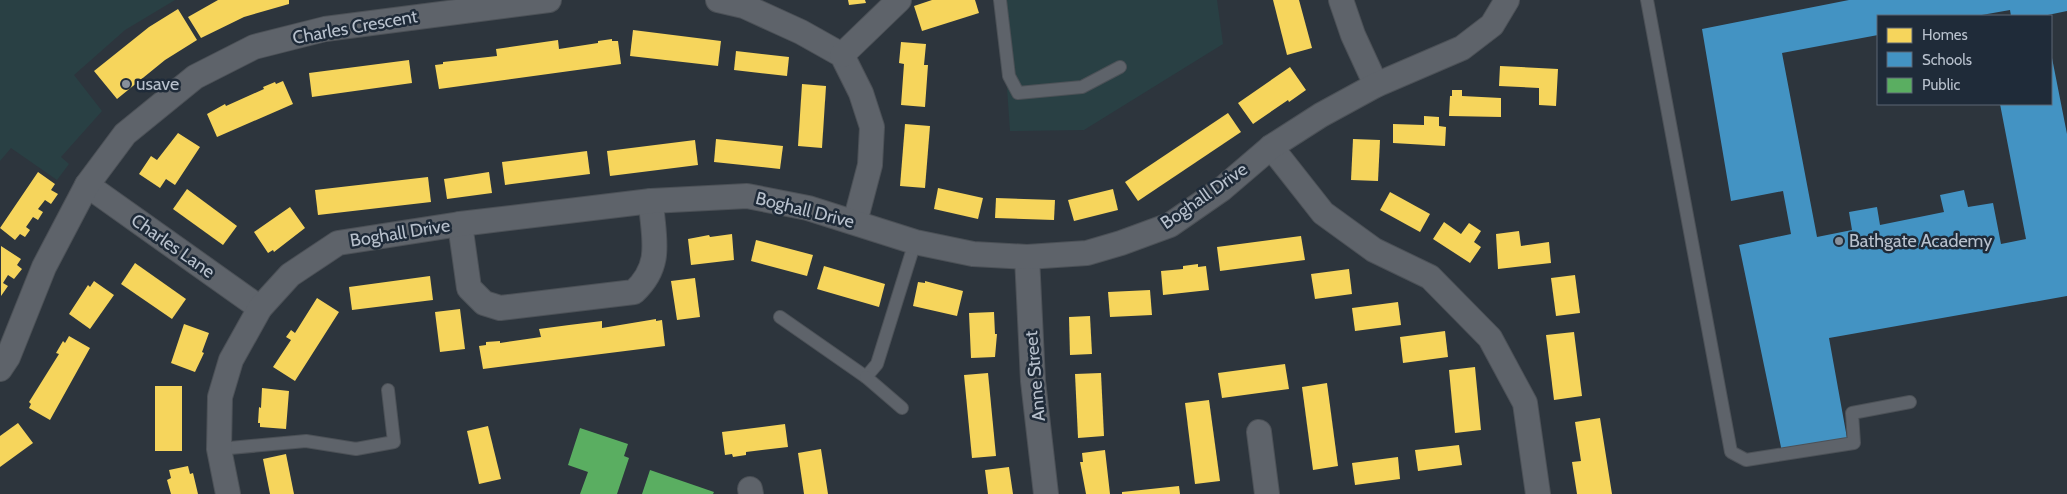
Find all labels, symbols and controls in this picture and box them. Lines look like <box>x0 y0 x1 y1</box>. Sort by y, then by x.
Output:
street label: Charles Crescent <box>291 5 419 49</box>
legend <box>1877 15 2052 105</box>
text: Homes <box>1922 26 1968 44</box>
text: Schools <box>1922 51 1972 69</box>
place label: usave <box>136 73 179 95</box>
text: Public <box>1922 76 1960 94</box>
marker: usave <box>120 78 132 90</box>
street label: Boghall Drive <box>1156 158 1252 234</box>
street label: Boghall Drive <box>753 187 857 233</box>
street label: Charles Lane <box>127 209 219 283</box>
street label: Boghall Drive <box>348 214 452 252</box>
place label: Bathgate Academy <box>1849 230 1992 252</box>
marker: Bathgate Academy <box>1833 235 1845 247</box>
street label: Anne Street <box>1020 330 1050 422</box>

